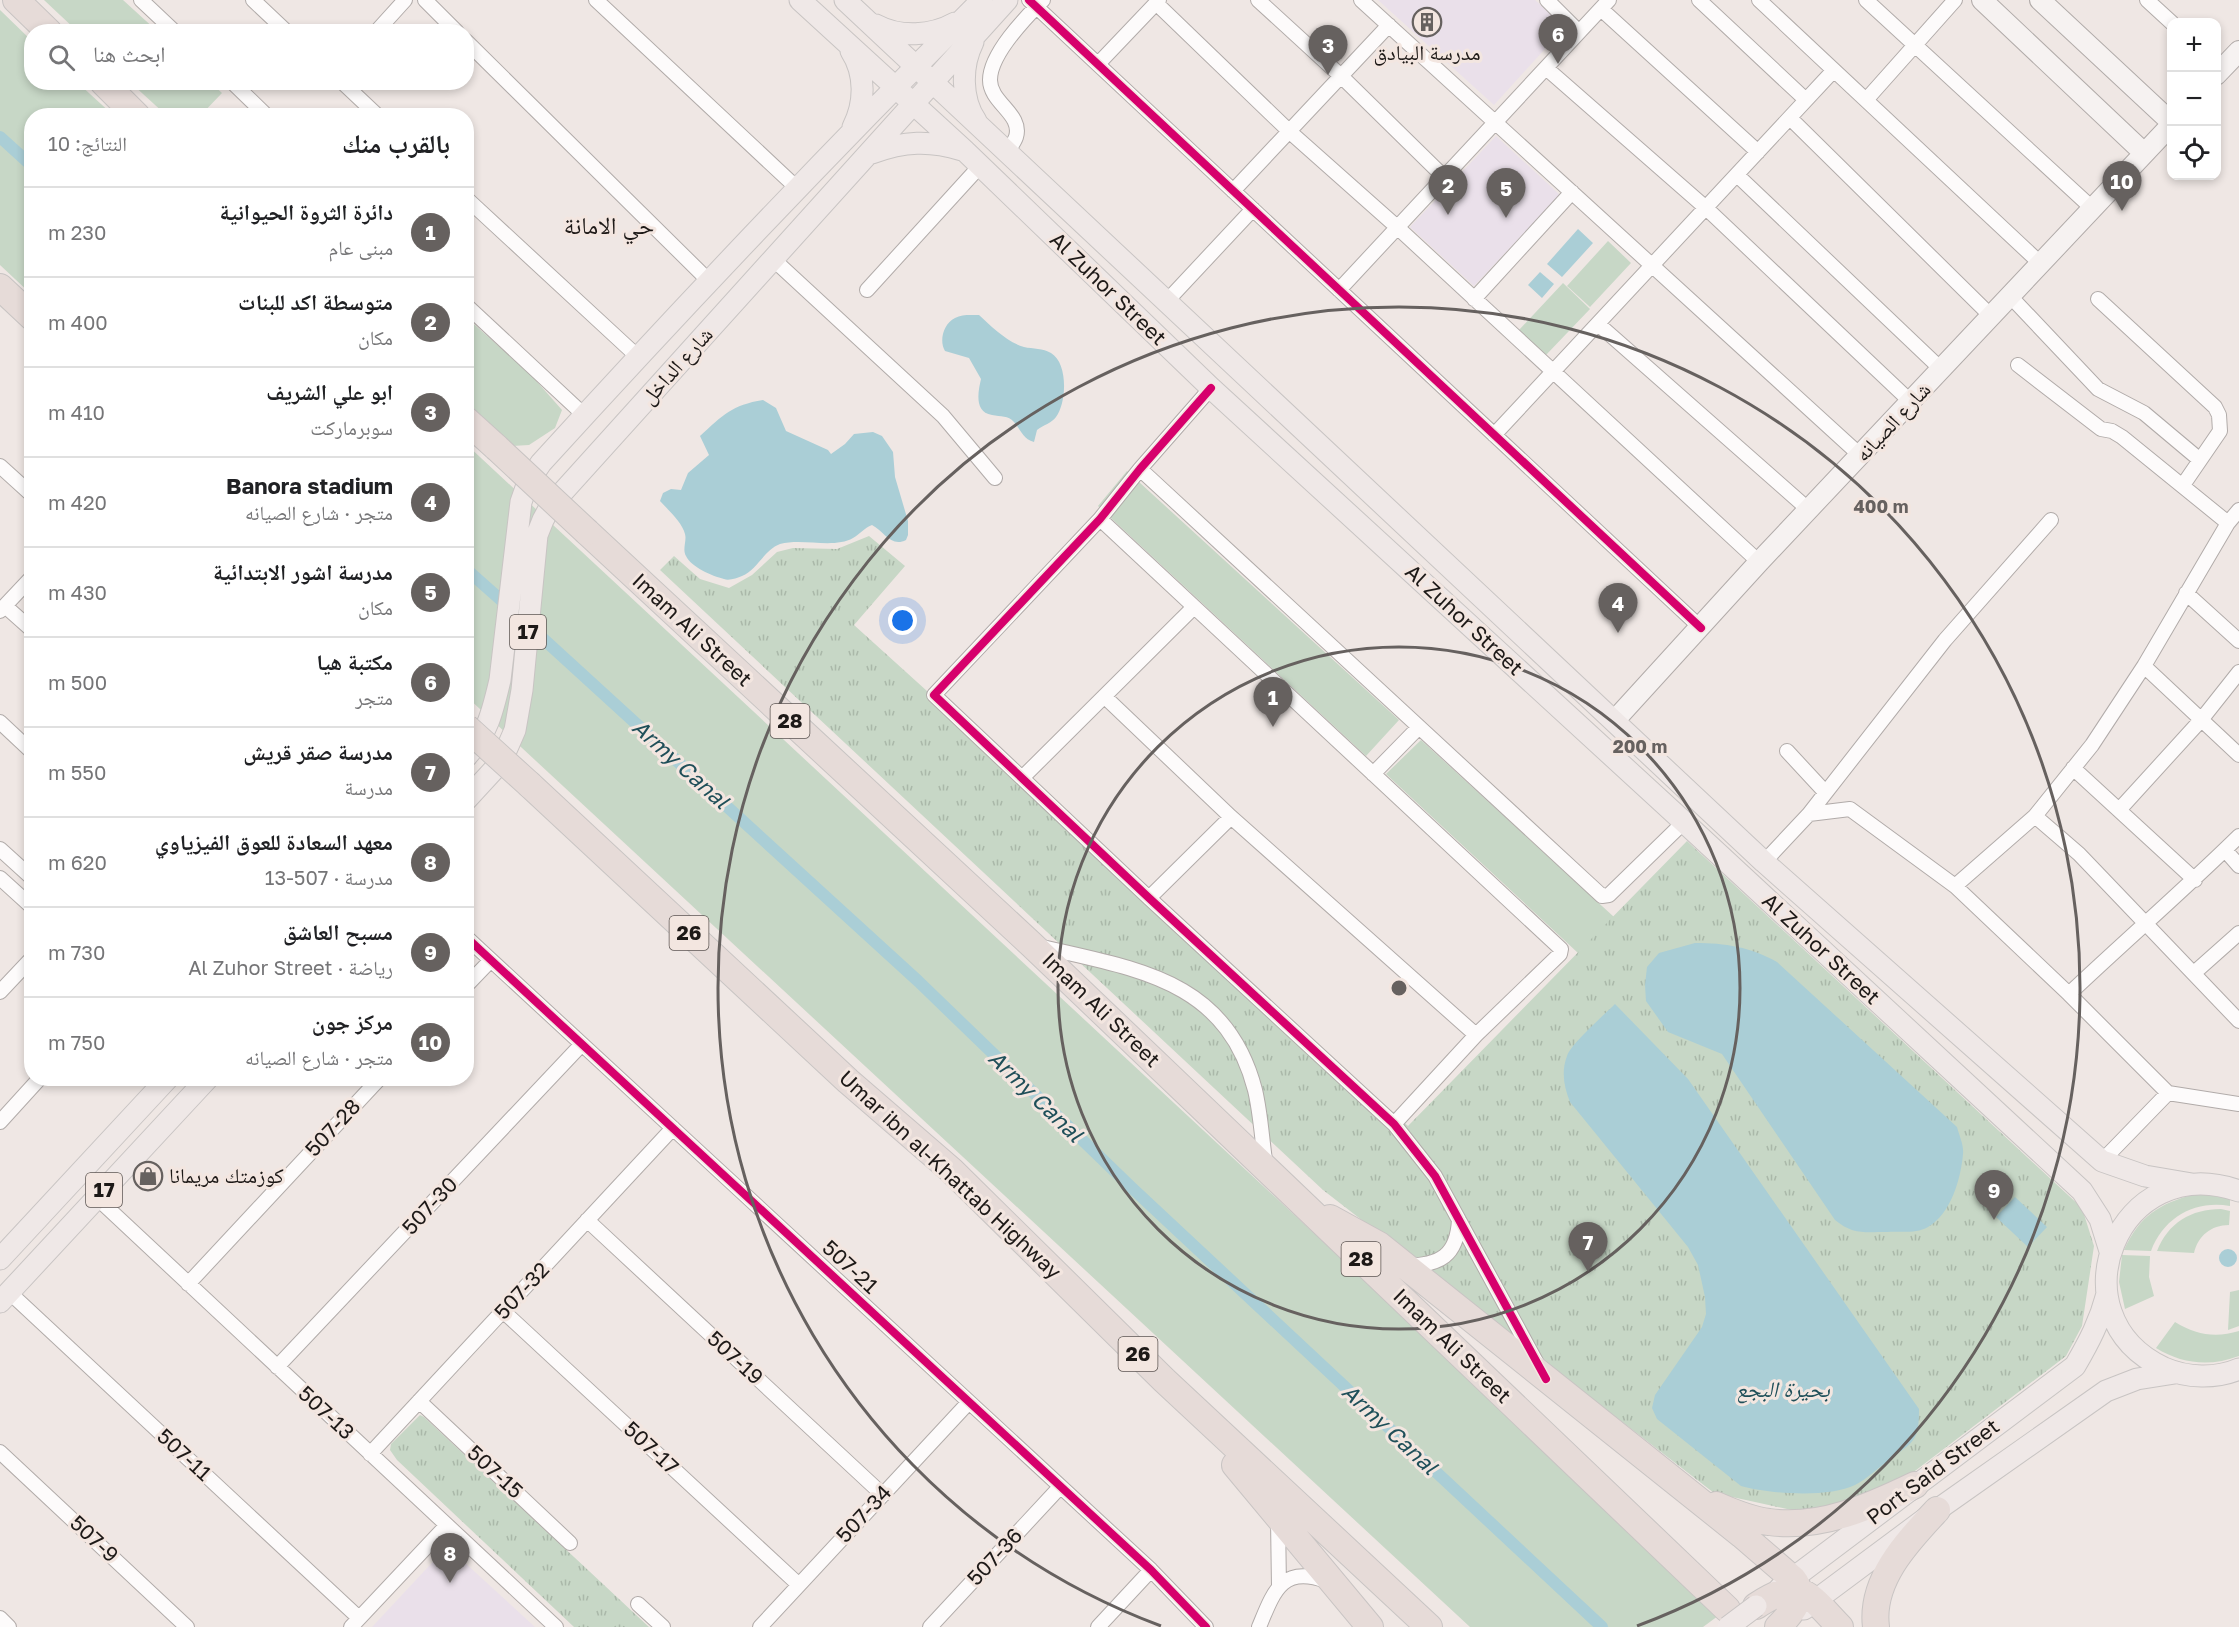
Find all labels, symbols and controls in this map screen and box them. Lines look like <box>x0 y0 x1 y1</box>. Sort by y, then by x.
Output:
building icon: مدرسة البيادق <box>1411 6 1443 38</box>
pin: 6 <box>1538 14 1578 64</box>
map controls <box>2167 18 2221 180</box>
button: + <box>2167 18 2221 72</box>
search box <box>24 24 474 90</box>
pin: 3 <box>1308 26 1348 75</box>
place label: مدرسة البيادق <box>1374 39 1480 66</box>
text: ابحث هنا <box>93 40 166 67</box>
icon: search <box>45 41 78 74</box>
button: − <box>2167 72 2221 126</box>
button: locate <box>2167 126 2221 180</box>
text: بالقرب منك <box>342 128 450 159</box>
text: النتائج: 10 <box>48 131 127 155</box>
pin: 10 <box>2102 162 2142 211</box>
pin: 2 <box>1428 166 1468 215</box>
pin: 5 <box>1486 168 1526 218</box>
text: دائرة الثروة الحيوانية <box>220 198 393 225</box>
district label: حي الامانة <box>564 210 654 245</box>
text: 230 m <box>48 220 106 244</box>
text: 1 <box>425 220 436 244</box>
street label: Al Zuhor Street <box>1045 226 1172 350</box>
text: مبنى عام <box>329 235 393 259</box>
text: متوسطة اكد للبنات <box>238 288 393 315</box>
text: 400 m <box>48 310 108 334</box>
text: 2 <box>424 310 437 334</box>
street label: شارع الداخل <box>635 321 719 410</box>
text: مكان <box>358 325 393 349</box>
street label: شارع الصيانه <box>1849 376 1936 467</box>
text: ابو علي الشريف <box>266 378 393 405</box>
text: 410 m <box>48 400 105 424</box>
text: 3 <box>424 400 437 424</box>
text: سوبرماركت <box>310 415 393 439</box>
text: Banora stadium <box>226 472 393 499</box>
text: 420 m <box>48 490 107 514</box>
text: 4 <box>424 490 437 514</box>
text: 400 m <box>1854 495 1908 517</box>
text: متجر · شارع الصيانه <box>245 500 393 524</box>
text: مدرسة اشور الابتدائية <box>213 558 393 585</box>
street label: Al Zuhor Street <box>1400 558 1529 680</box>
street label: Imam Ali Street <box>627 567 758 691</box>
text: 430 m <box>48 580 107 604</box>
text: 5 <box>424 580 437 604</box>
pin: 4 <box>1598 584 1638 633</box>
text: مكان <box>358 595 393 619</box>
your location <box>888 606 917 635</box>
road number: 17 <box>510 615 546 649</box>
text: مكتبة هيا <box>317 648 393 675</box>
text: 500 m <box>48 670 107 694</box>
text: 6 <box>424 670 437 694</box>
pin: 1 <box>1254 678 1292 727</box>
text: متجر <box>355 685 393 709</box>
road number: 28 <box>770 704 810 738</box>
water label: Army Canal <box>628 713 736 815</box>
text: 200 m <box>1613 735 1667 757</box>
text: مدرسة صقر قريش <box>243 738 393 765</box>
text: 550 m <box>48 760 106 784</box>
text: 7 <box>425 760 436 784</box>
text: مدرسة <box>344 775 393 799</box>
text: معهد السعادة للعوق الفيزياوي <box>155 828 393 855</box>
text: 620 m <box>48 850 107 874</box>
text: 8 <box>424 850 437 874</box>
text: مدرسة · 507-13 <box>265 865 393 889</box>
street label: Al Zuhor Street <box>1757 887 1886 1009</box>
road number: 26 <box>670 916 708 950</box>
text: مسبح العاشق <box>283 918 393 945</box>
text: 730 m <box>48 940 105 964</box>
text: 9 <box>424 940 437 964</box>
street label: Imam Ali Street <box>1037 946 1166 1072</box>
text: رياضة · Al Zuhor Street <box>188 955 393 979</box>
centre of rings <box>1389 978 1409 998</box>
text: مركز جون <box>312 1008 393 1035</box>
text: 750 m <box>48 1030 105 1054</box>
text: 10 <box>419 1030 442 1054</box>
water label: Army Canal <box>984 1044 1090 1148</box>
text: متجر · شارع الصيانه <box>245 1045 393 1069</box>
street label: Umar ibn al-Khattab Highway <box>834 1064 1067 1284</box>
street label: 507-28 <box>299 1093 365 1162</box>
shop icon: كوزمتك مريمانا <box>132 1160 164 1192</box>
place label: كوزمتك مريمانا <box>169 1162 284 1188</box>
pin: 9 <box>1974 1170 2014 1220</box>
street label: 507-30 <box>396 1171 463 1240</box>
road number: 17 <box>86 1173 122 1207</box>
pin: 7 <box>1568 1222 1608 1272</box>
street label: 507-21 <box>817 1234 884 1299</box>
road number: 28 <box>1342 1242 1380 1276</box>
street label: 507-32 <box>488 1256 554 1324</box>
street label: Imam Ali Street <box>1388 1282 1517 1408</box>
street label: 507-19 <box>702 1325 769 1390</box>
road number: 26 <box>1118 1337 1158 1371</box>
water label: بحيرة البجع <box>1736 1375 1831 1404</box>
water label: Army Canal <box>1337 1378 1444 1480</box>
street label: 507-13 <box>293 1380 360 1445</box>
street label: Port Said Street <box>1861 1413 2004 1530</box>
street label: 507-17 <box>619 1415 685 1479</box>
street label: 507-11 <box>152 1423 217 1486</box>
street label: 507-15 <box>462 1439 529 1504</box>
street label: 507-34 <box>830 1479 896 1548</box>
street label: 507-9 <box>65 1509 124 1567</box>
street label: 507-36 <box>961 1522 1027 1591</box>
pin: 8 <box>430 1534 470 1583</box>

